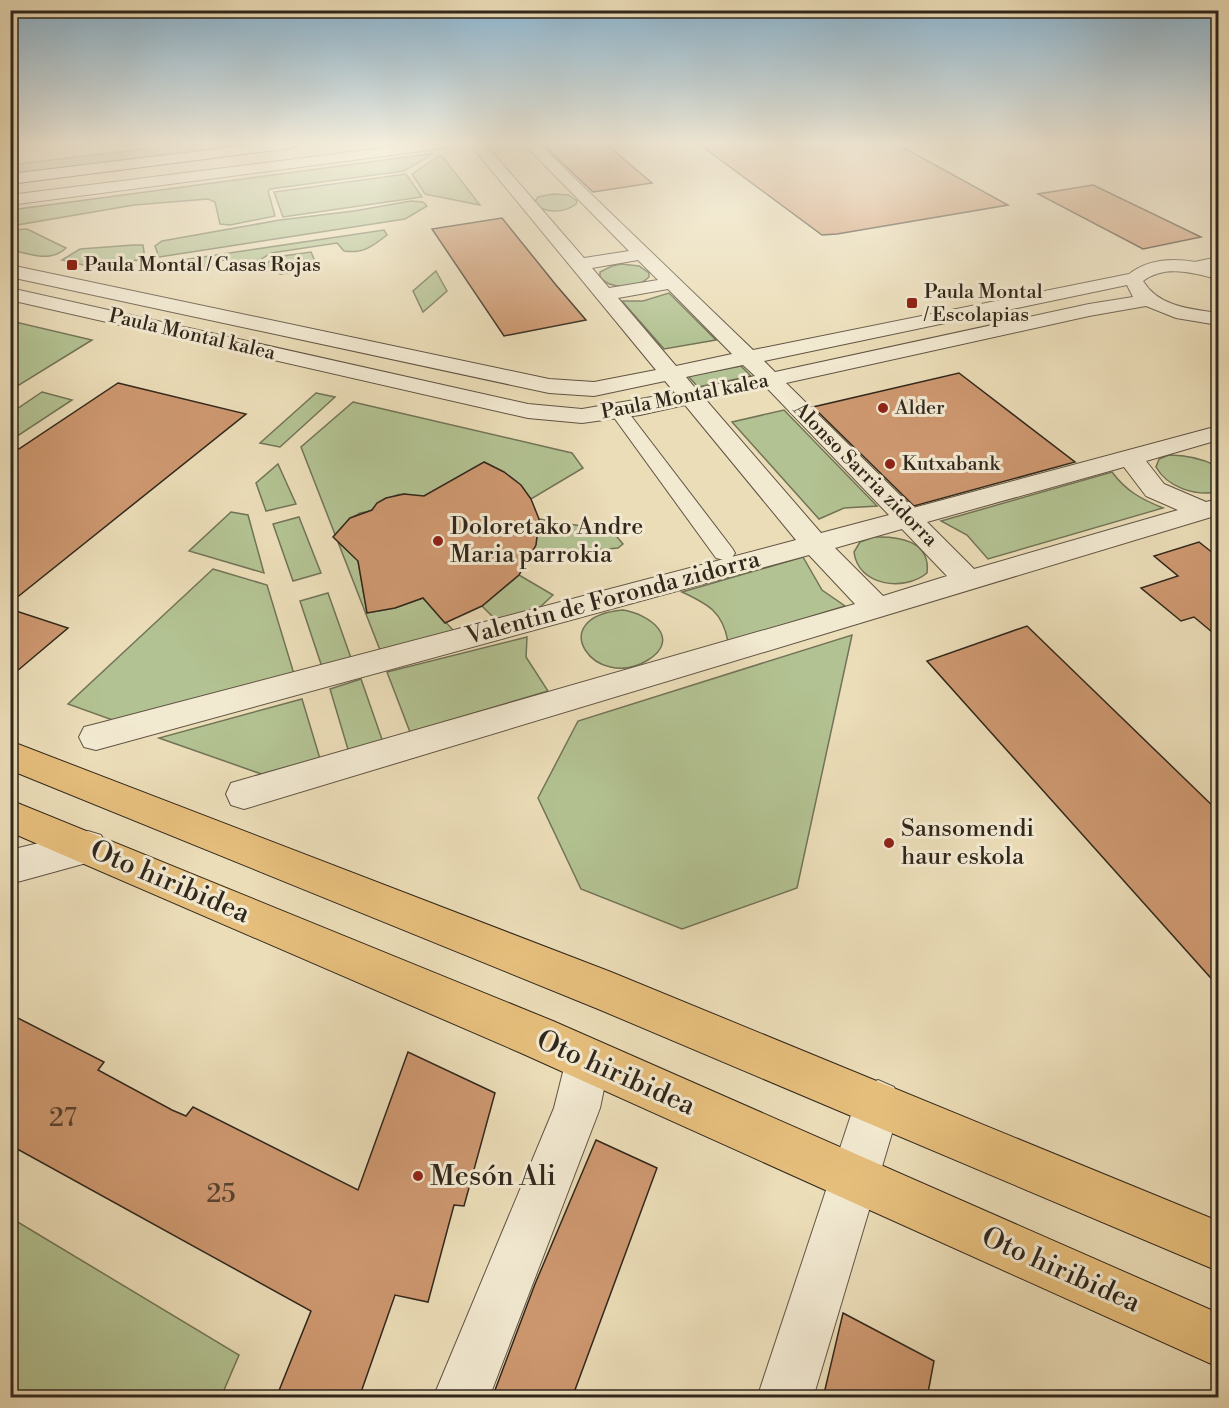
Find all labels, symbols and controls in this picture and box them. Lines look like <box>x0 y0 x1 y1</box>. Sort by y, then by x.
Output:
place label: Paula Montal / Casas Rojas <box>84 253 321 278</box>
marker: Paula Montal / Casas Rojas <box>65 258 79 272</box>
place label: Paula Montal / Escolapias <box>923 280 1043 328</box>
marker: Paula Montal / Escolapias <box>905 296 919 310</box>
street label: Paula Montal kalea <box>106 304 279 367</box>
street label: Paula Montal kalea <box>599 368 772 425</box>
place label: Alder <box>894 396 945 421</box>
street label: Alonso Sarria zidorra <box>787 397 943 553</box>
marker: Alder <box>876 401 890 415</box>
place label: Kutxabank <box>902 452 1001 477</box>
marker: Kutxabank <box>883 457 897 471</box>
place label: Doloretako Andre Maria parrokia <box>450 512 643 570</box>
marker: Doloretako Andre Maria parrokia <box>431 534 445 548</box>
street label: Valentin de Foronda zidorra <box>462 544 764 652</box>
place label: Sansomendi haur eskola <box>901 814 1034 872</box>
street label: Oto hiribidea <box>85 833 256 932</box>
marker: Sansomendi haur eskola <box>882 836 896 850</box>
street label: Oto hiribidea <box>531 1022 702 1124</box>
house number: 27 <box>49 1102 77 1134</box>
place label: Mesón Ali <box>430 1159 556 1194</box>
marker: Mesón Ali <box>411 1169 425 1183</box>
house number: 25 <box>206 1178 236 1210</box>
street label: Oto hiribidea <box>976 1219 1147 1321</box>

